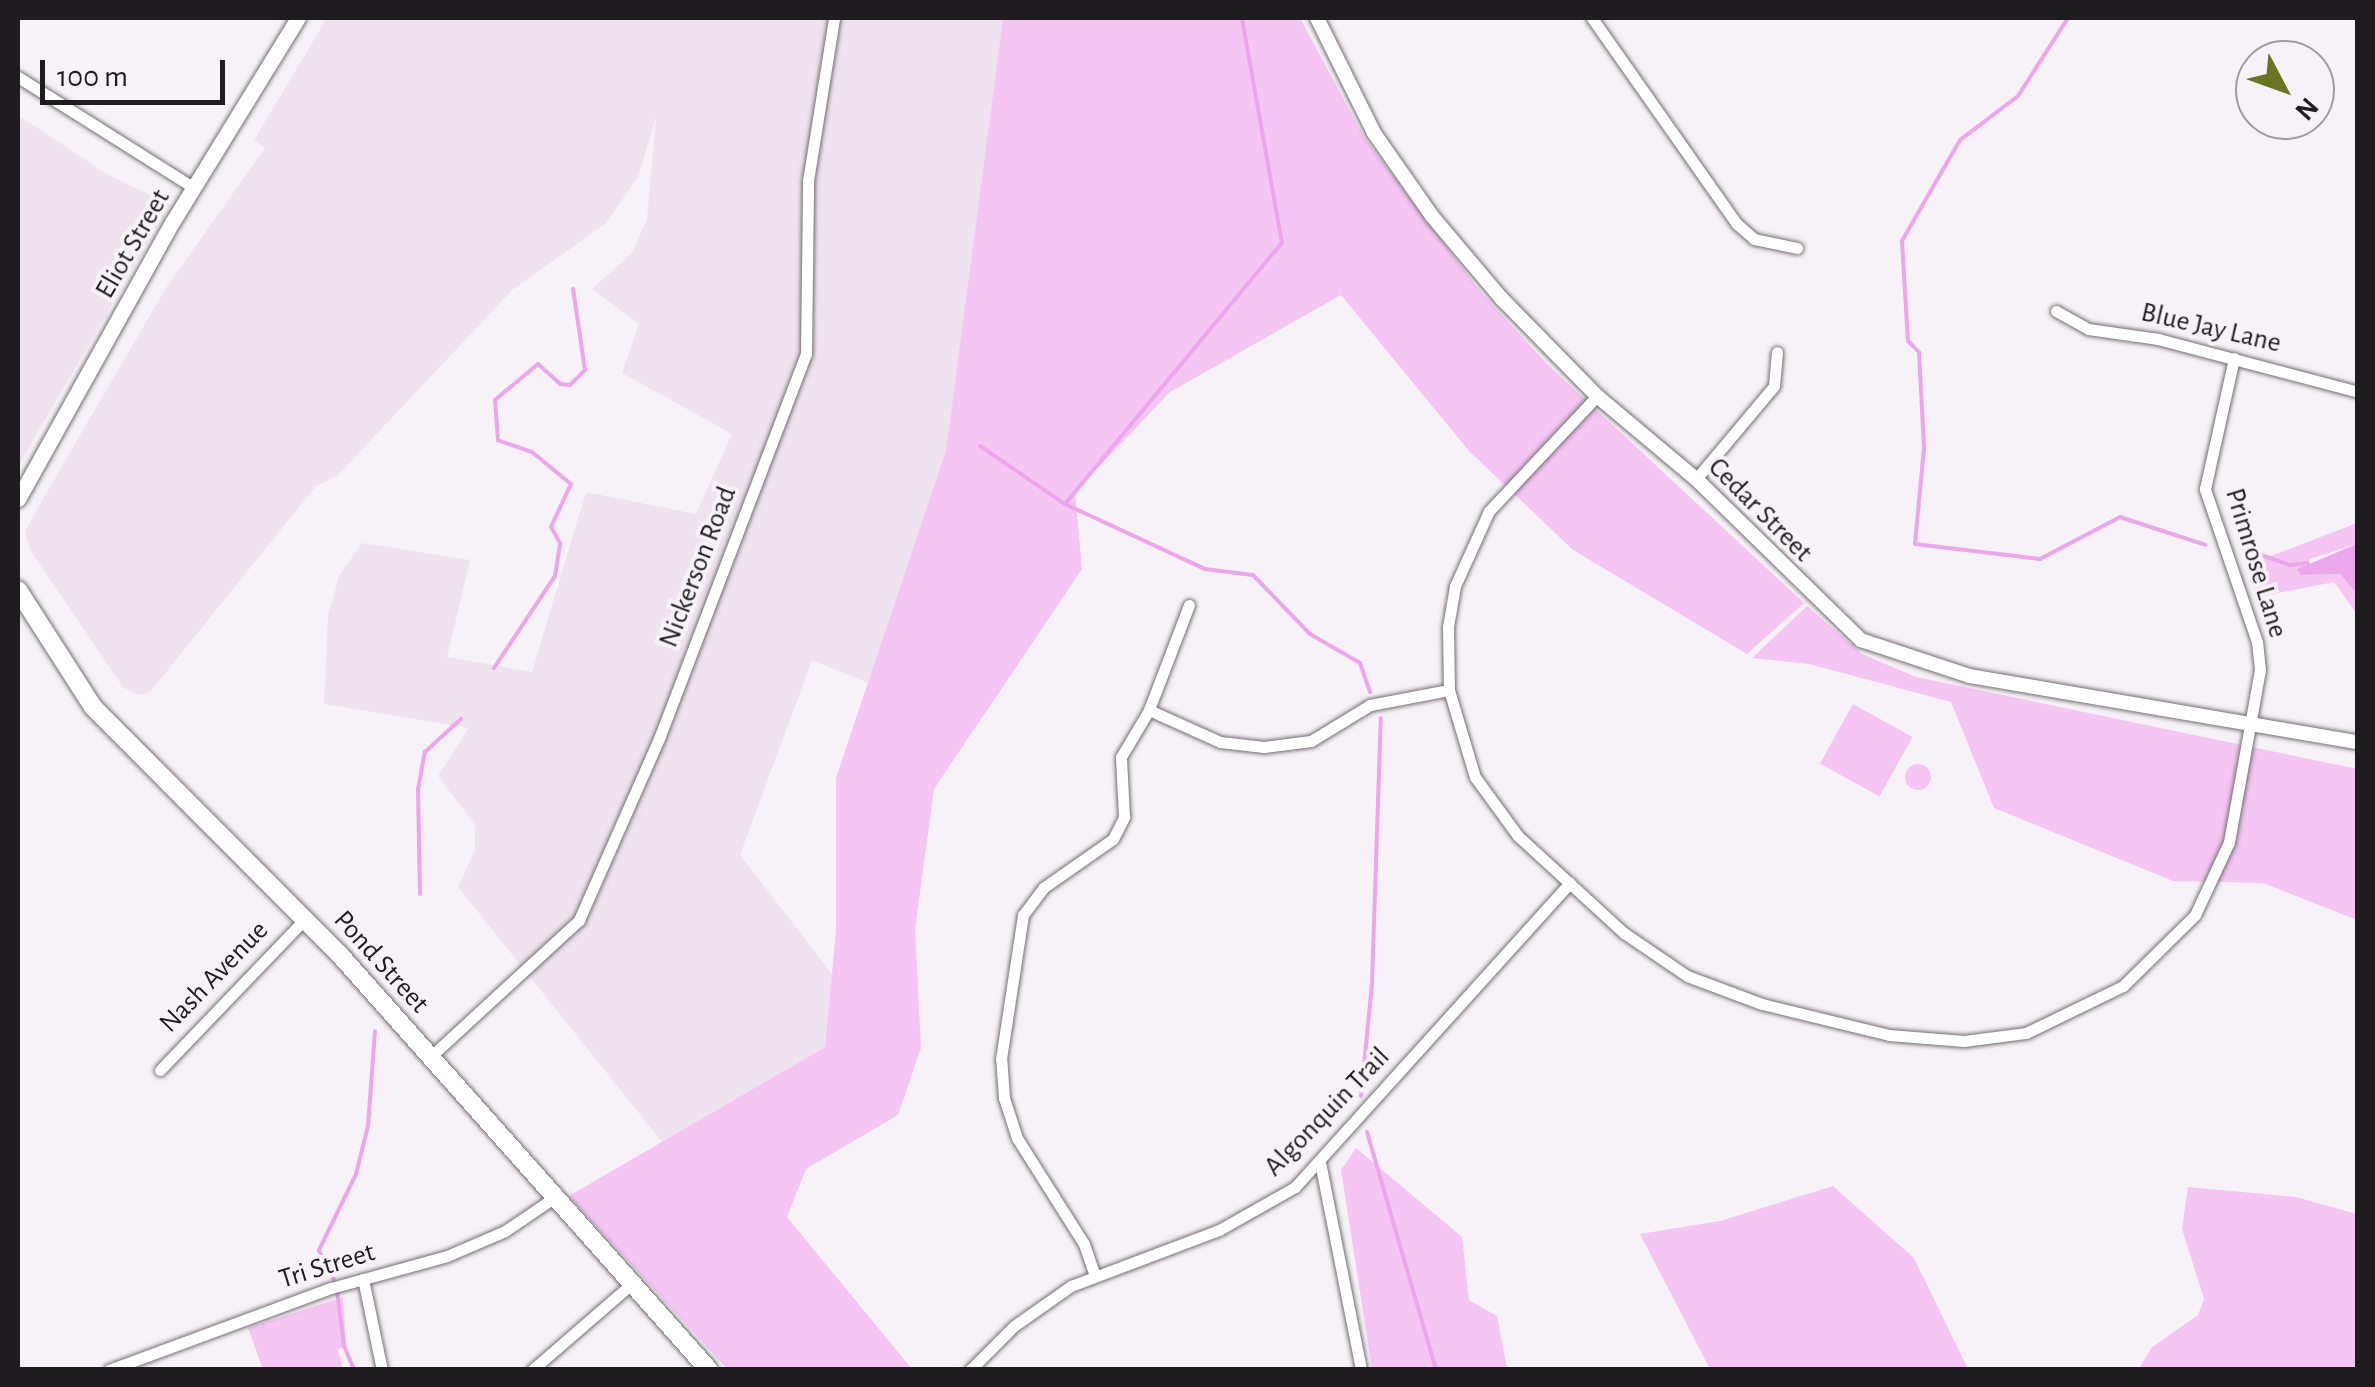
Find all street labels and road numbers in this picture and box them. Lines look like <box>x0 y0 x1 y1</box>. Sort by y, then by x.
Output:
street label: Eliot Street <box>88 183 178 305</box>
street label: Blue Jay Lane <box>2138 296 2284 360</box>
street label: Cedar Street <box>1701 451 1819 569</box>
street label: Nickerson Road <box>652 482 744 652</box>
street label: Primrose Lane <box>2217 484 2295 642</box>
street label: Pond Street <box>326 904 436 1020</box>
street label: Nash Avenue <box>152 914 276 1040</box>
street label: Algonquin Trail <box>1257 1040 1397 1184</box>
street label: Tri Street <box>275 1236 379 1296</box>

